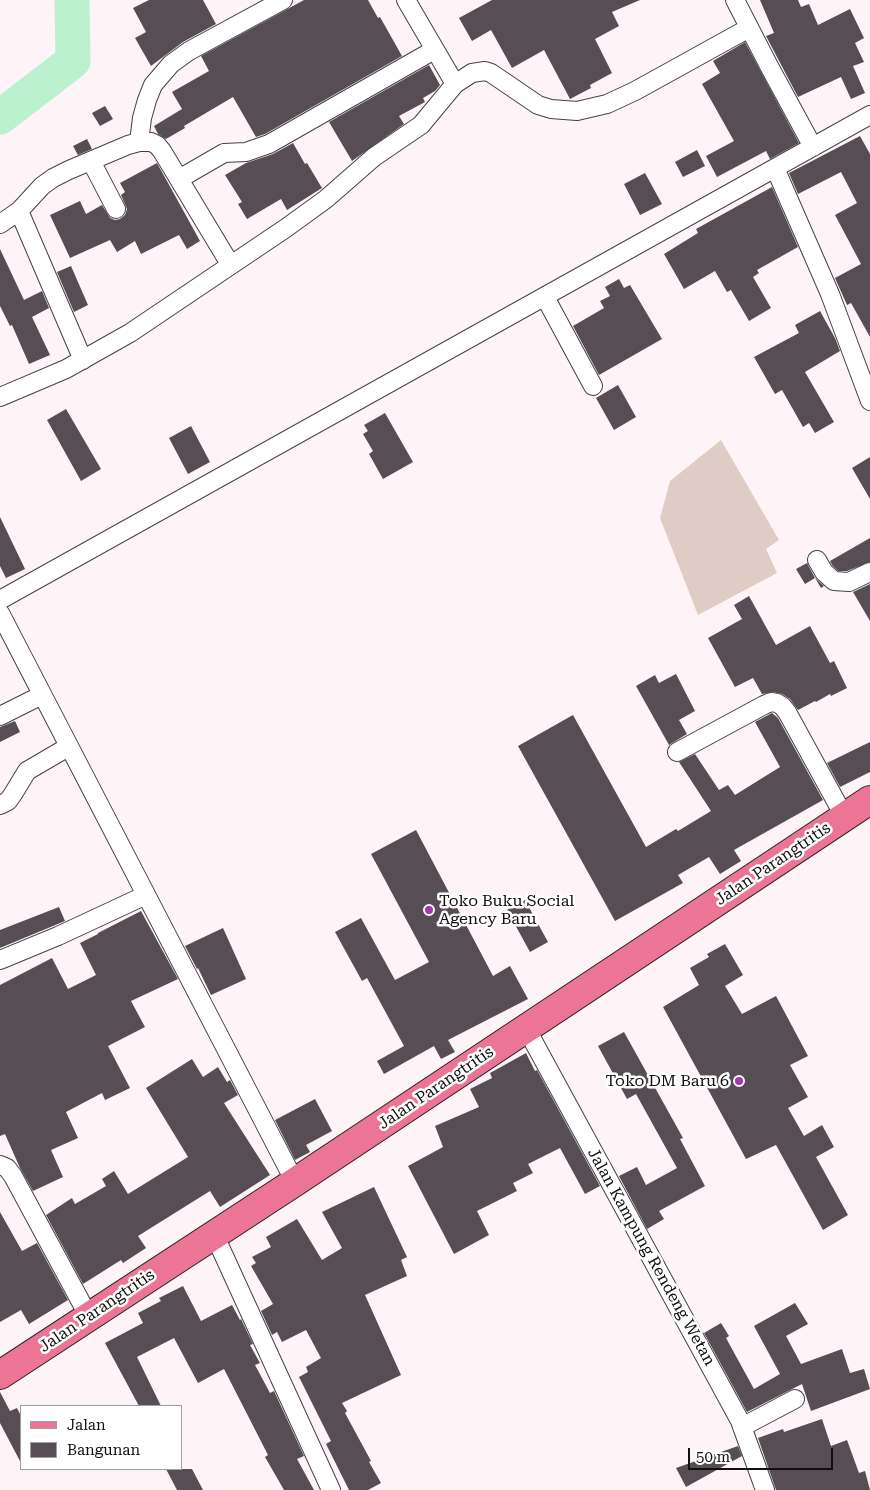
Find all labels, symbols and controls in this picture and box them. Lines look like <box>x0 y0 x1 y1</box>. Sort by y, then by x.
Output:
street label: Jalan Parangtritis <box>712 818 834 910</box>
place label: Toko Buku Social Agency Baru <box>439 891 574 929</box>
marker: Toko Buku Social Agency Baru <box>423 904 435 916</box>
street label: Jalan Parangtritis <box>375 1042 497 1134</box>
place label: Toko DM Baru 6 <box>605 1071 729 1091</box>
marker: Toko DM Baru 6 <box>733 1075 745 1087</box>
street label: Jalan Kampung Rendeng Wetan <box>583 1145 719 1369</box>
street label: Jalan Parangtritis <box>36 1265 158 1357</box>
legend <box>20 1405 182 1470</box>
text: Jalan <box>67 1416 106 1434</box>
scale bar <box>690 1438 835 1470</box>
text: Bangunan <box>67 1441 140 1459</box>
text: 50 m <box>696 1448 730 1466</box>

